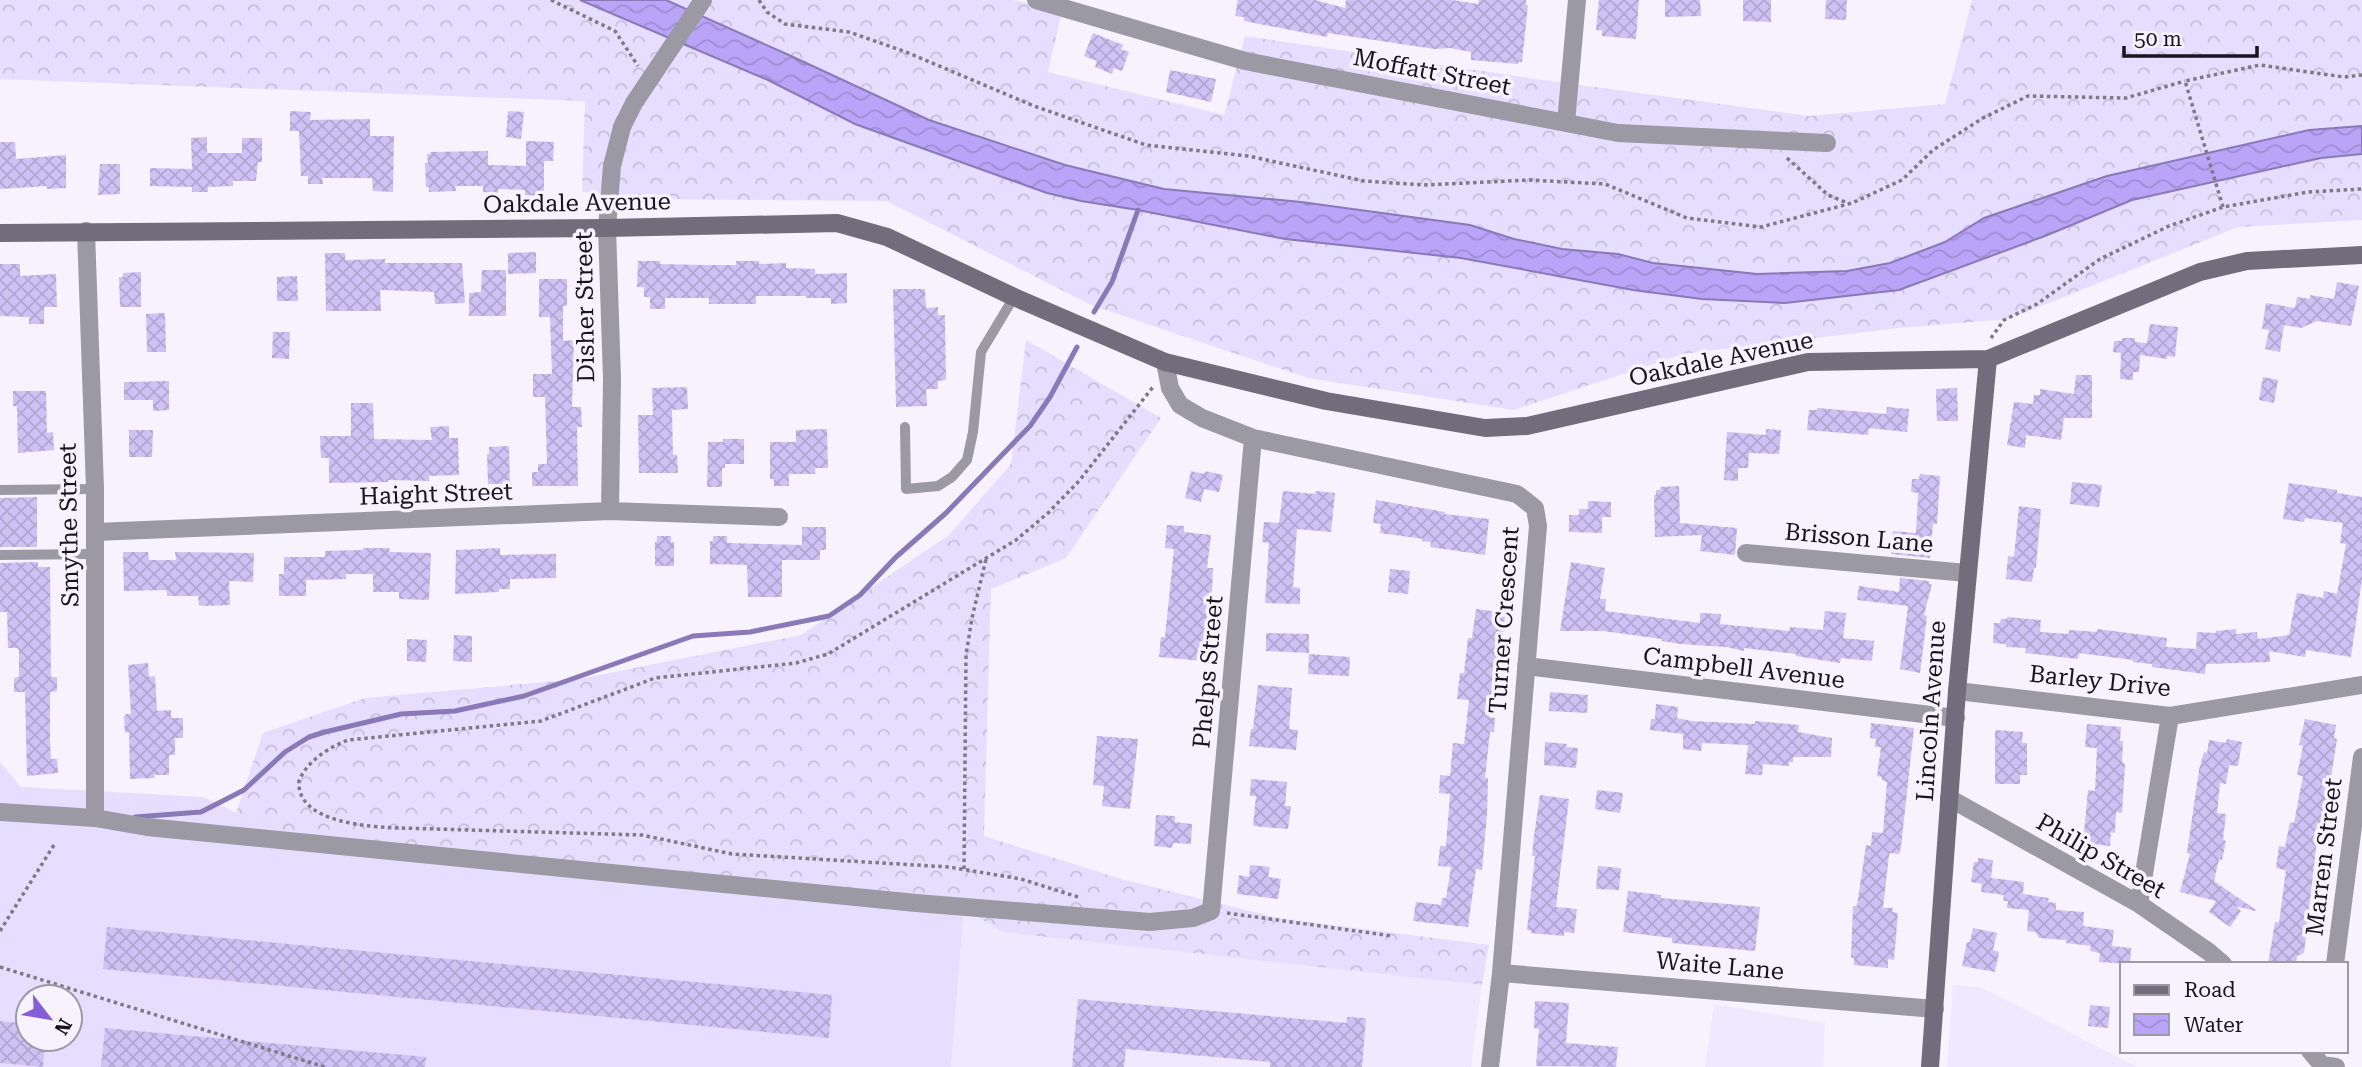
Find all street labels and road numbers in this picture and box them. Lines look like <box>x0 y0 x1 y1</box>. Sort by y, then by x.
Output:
street label: Moffatt Street <box>1351 43 1513 101</box>
street label: Oakdale Avenue <box>483 187 671 219</box>
street label: Disher Street <box>570 231 600 383</box>
street label: Oakdale Avenue <box>1626 326 1816 392</box>
street label: Smythe Street <box>54 443 84 607</box>
street label: Haight Street <box>359 477 513 511</box>
street label: Brisson Lane <box>1783 518 1935 558</box>
street label: Turner Crescent <box>1483 525 1525 715</box>
street label: Phelps Street <box>1187 594 1229 749</box>
street label: Lincoln Avenue <box>1911 620 1951 802</box>
street label: Campbell Avenue <box>1641 642 1847 694</box>
street label: Barley Drive <box>2028 660 2172 702</box>
street label: Marren Street <box>2300 777 2348 937</box>
street label: Philip Street <box>2032 808 2170 904</box>
street label: Waite Lane <box>1655 946 1785 986</box>

